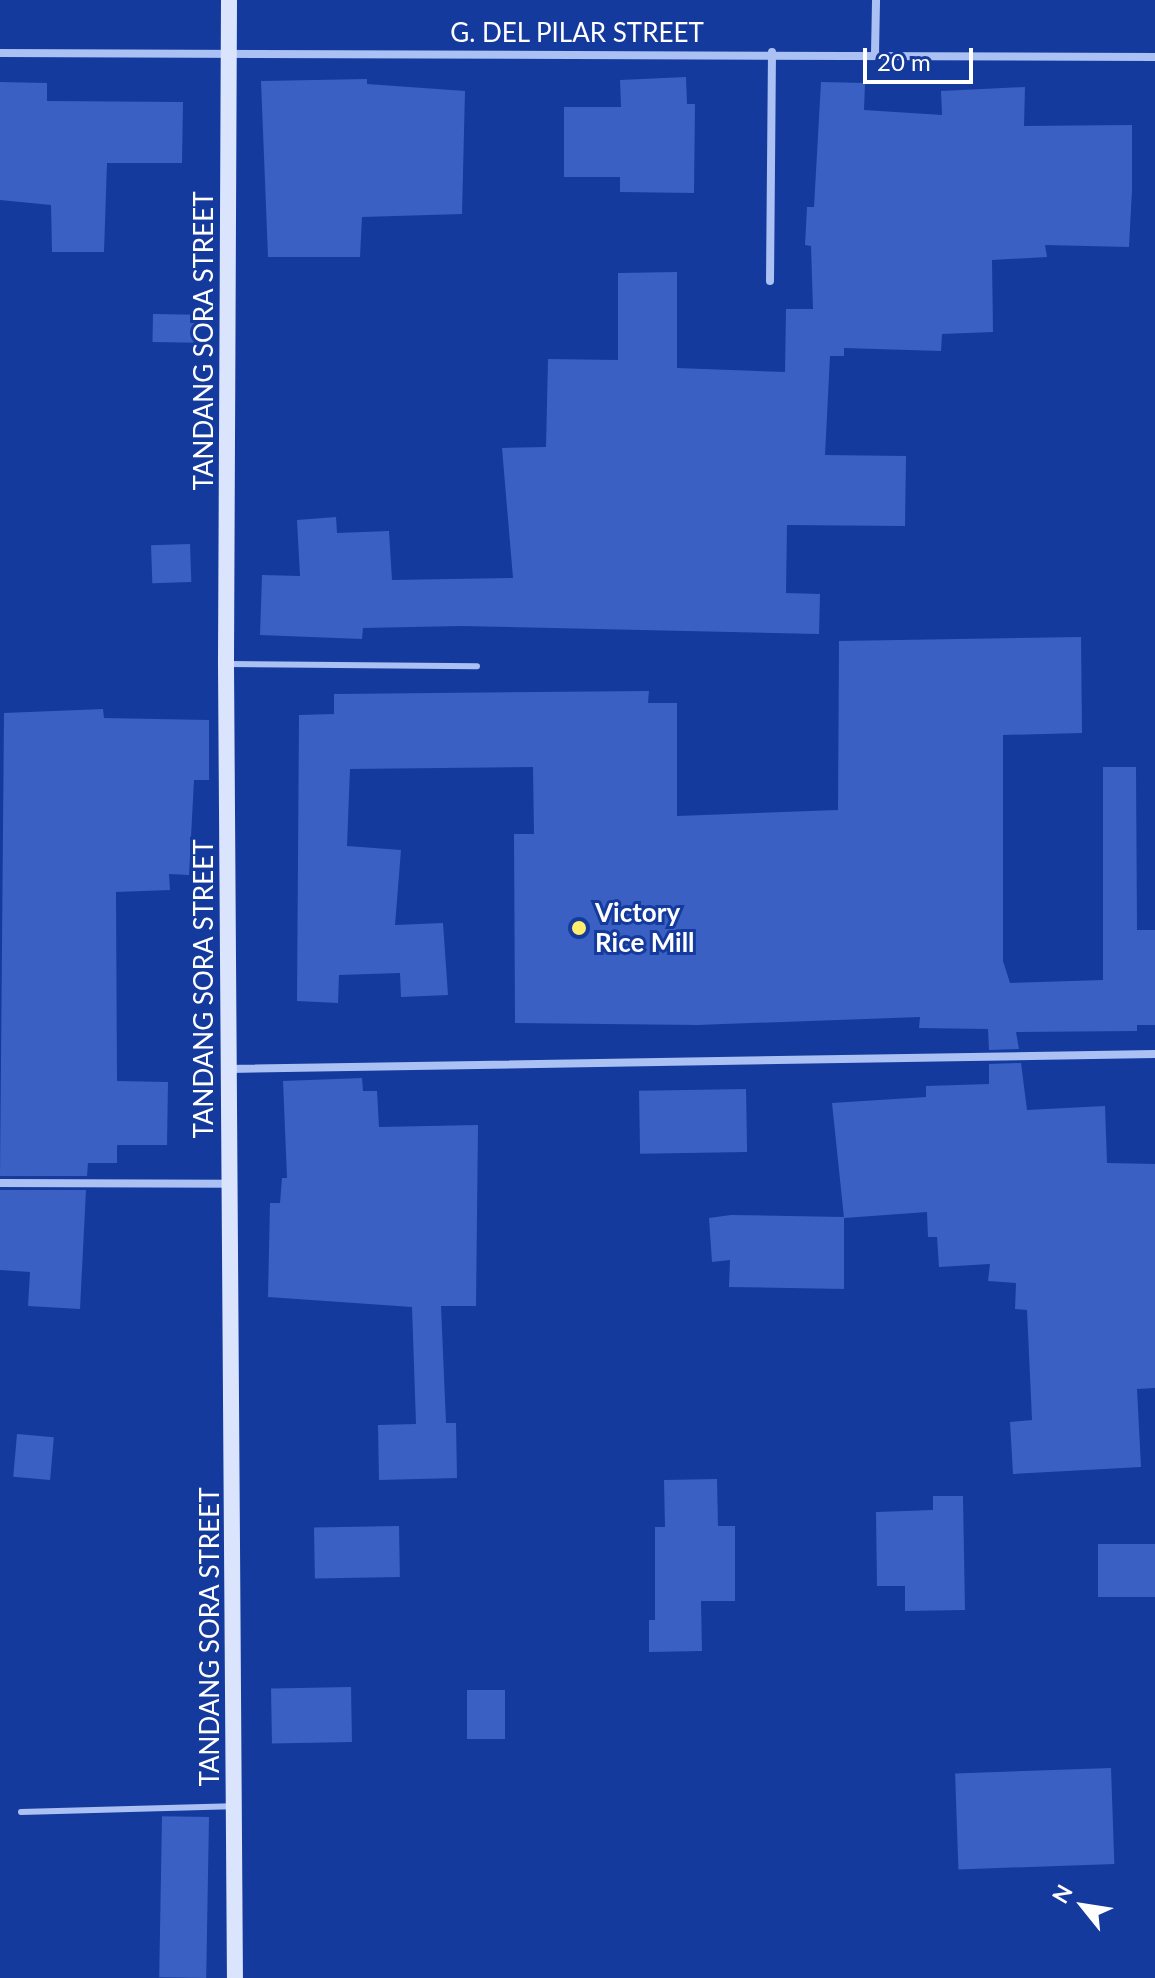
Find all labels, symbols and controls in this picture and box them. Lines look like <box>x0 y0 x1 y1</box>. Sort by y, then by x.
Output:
street label: G. DEL PILAR STREET <box>450 17 704 49</box>
scale bar <box>867 32 977 82</box>
text: 20 m <box>877 47 931 76</box>
street label: TANDANG SORA STREET <box>188 191 220 491</box>
street label: TANDANG SORA STREET <box>188 839 220 1139</box>
place label: Victory Rice Mill <box>595 897 695 958</box>
marker: Victory Rice Mill <box>570 919 588 937</box>
street label: TANDANG SORA STREET <box>194 1487 226 1787</box>
north arrow <box>1043 1866 1123 1946</box>
text: N <box>1046 1880 1078 1908</box>

